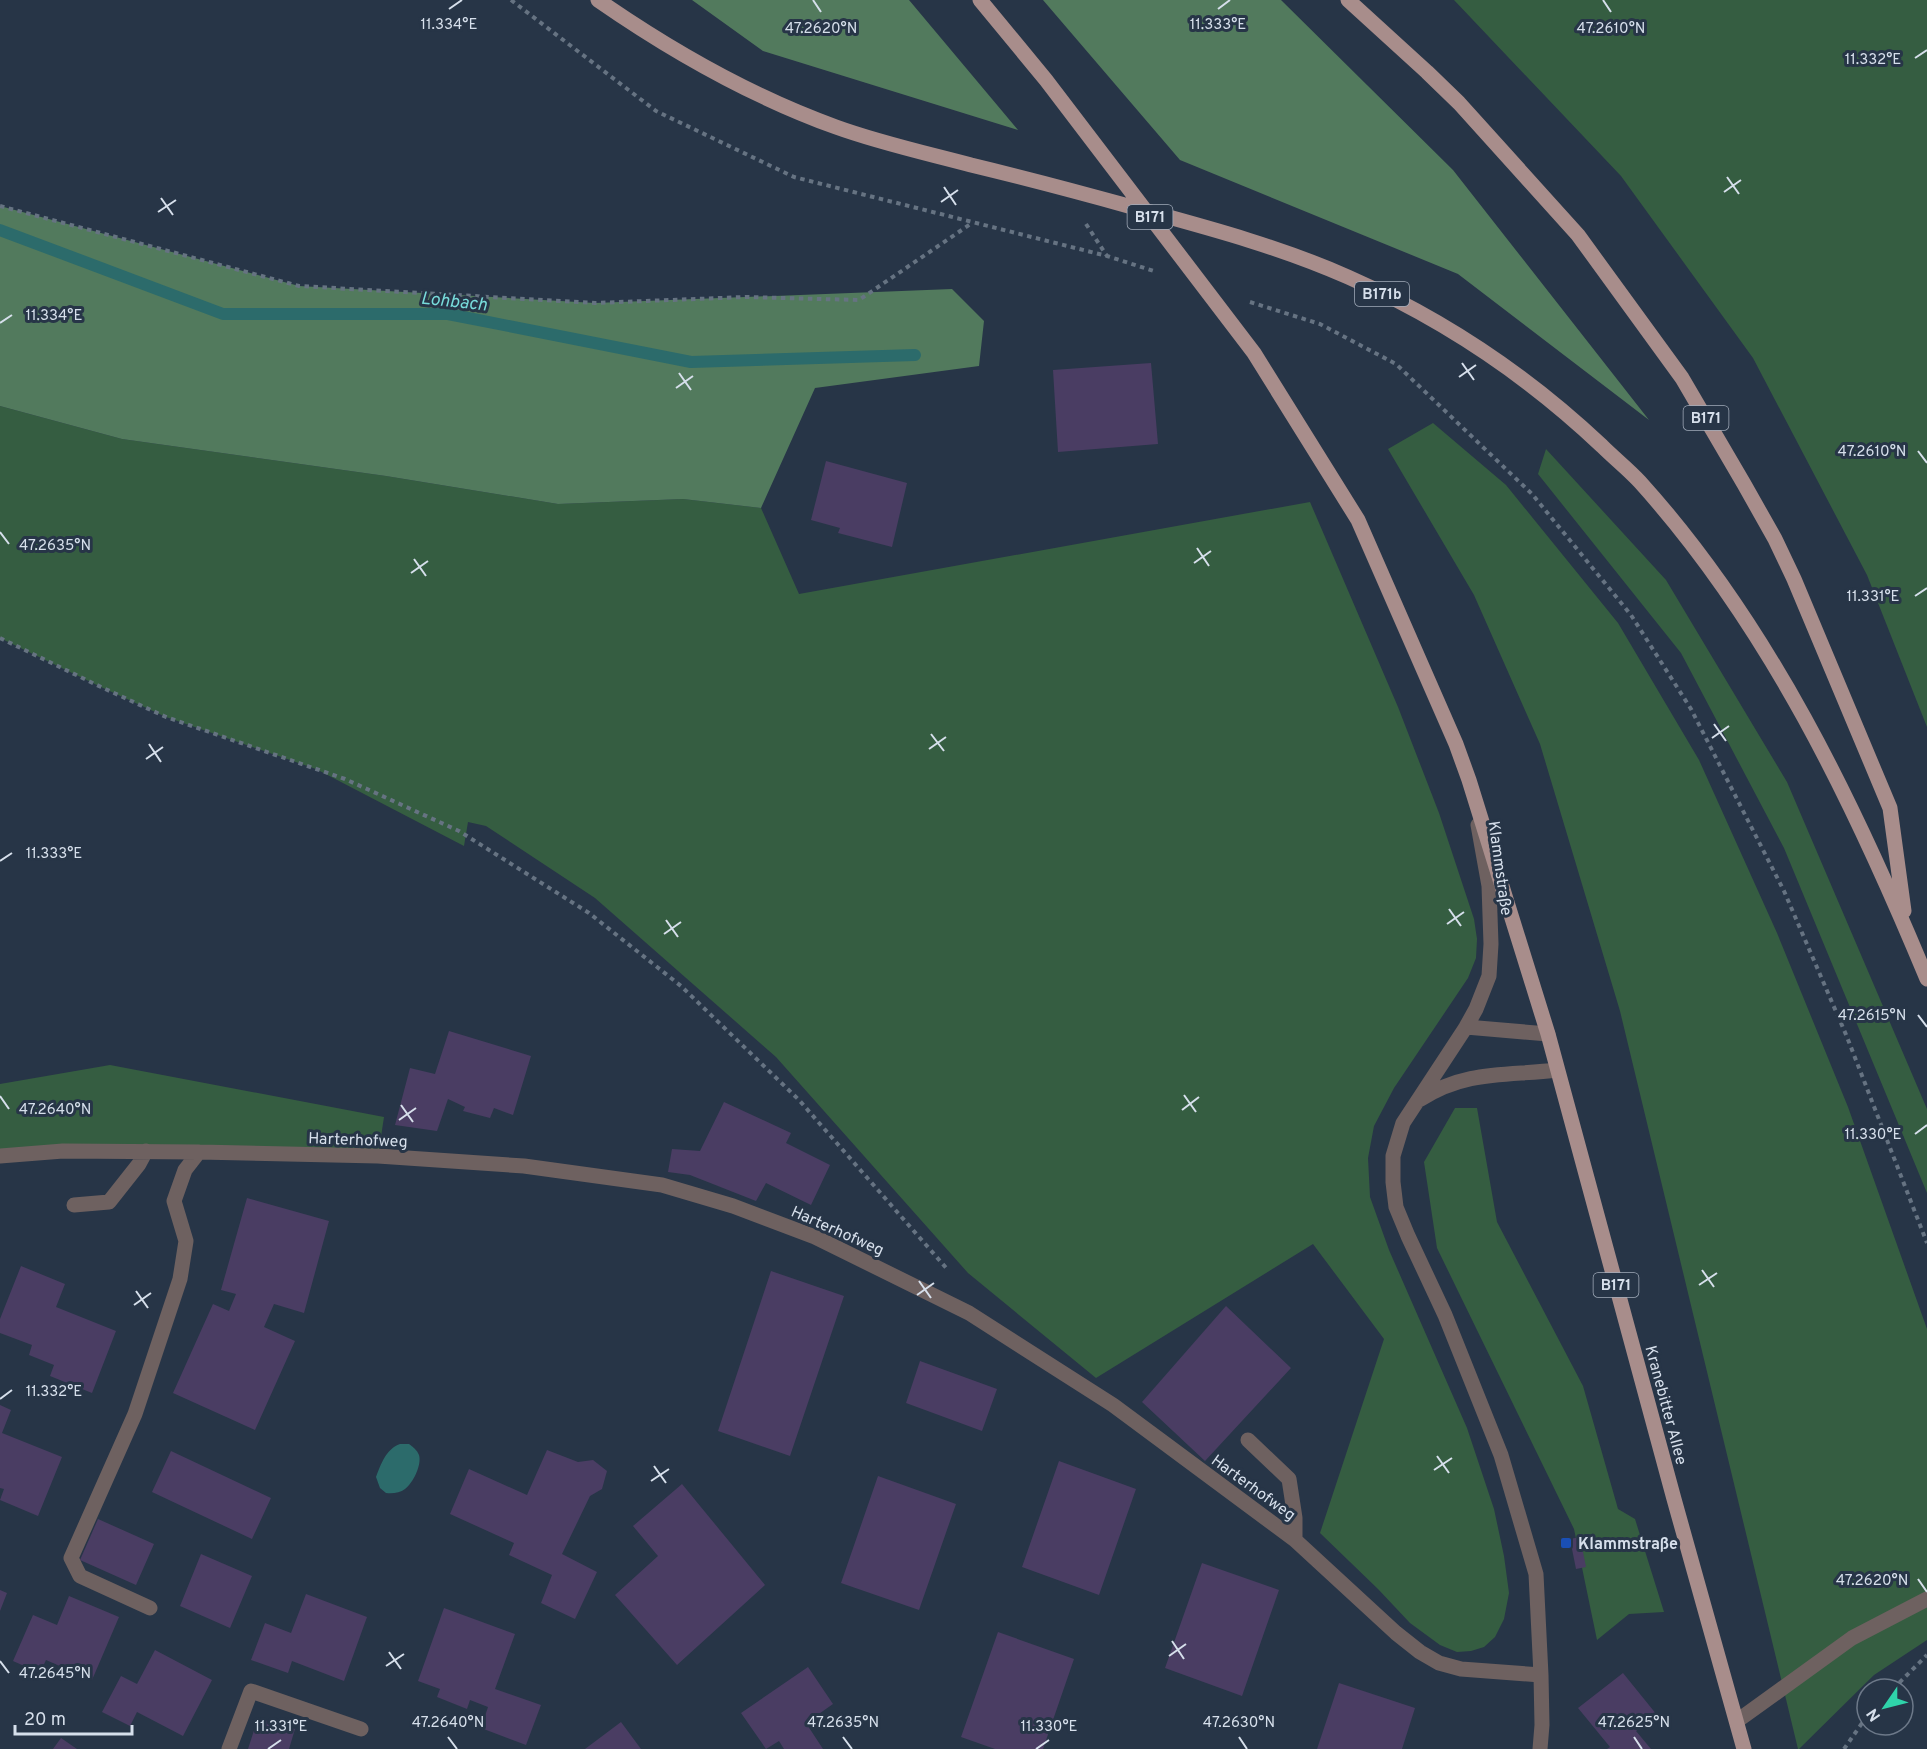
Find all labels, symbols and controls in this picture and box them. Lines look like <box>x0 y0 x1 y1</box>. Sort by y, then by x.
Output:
text: 11.334°E <box>421 16 477 35</box>
text: 11.333°E <box>1190 16 1246 35</box>
text: 47.2620°N <box>785 20 857 39</box>
text: 47.2610°N <box>1577 20 1645 39</box>
text: 11.332°E <box>1845 51 1901 70</box>
road number: B171 <box>1128 205 1172 229</box>
road number: B171b <box>1355 282 1409 306</box>
water label: Lohbach <box>420 288 488 317</box>
text: 11.334°E <box>26 307 82 326</box>
road number: B171 <box>1684 406 1728 430</box>
text: 47.2610°N <box>1838 443 1906 462</box>
text: 47.2635°N <box>19 537 91 556</box>
text: 11.331°E <box>1846 588 1900 607</box>
street label: Klammstraße <box>1482 820 1516 917</box>
text: 11.333°E <box>26 845 82 864</box>
text: 47.2615°N <box>1838 1007 1906 1026</box>
text: 47.2640°N <box>19 1101 91 1120</box>
text: 11.330°E <box>1844 1126 1902 1145</box>
street label: Harterhofweg <box>308 1129 408 1153</box>
street label: Harterhofweg <box>788 1202 887 1261</box>
road number: B171 <box>1594 1273 1638 1297</box>
street label: Kranebitter Allee <box>1640 1344 1691 1467</box>
text: 11.332°E <box>26 1383 82 1402</box>
street label: Harterhofweg <box>1207 1451 1299 1526</box>
place label: Klammstraße <box>1578 1535 1678 1555</box>
marker: Klammstraße <box>1559 1536 1573 1550</box>
text: 47.2620°N <box>1836 1572 1908 1591</box>
text: 47.2645°N <box>19 1665 91 1684</box>
north arrow <box>1855 1677 1915 1737</box>
scale bar <box>15 1698 132 1736</box>
text: N <box>1863 1704 1886 1725</box>
text: 20 m <box>24 1709 66 1732</box>
text: 47.2640°N <box>412 1714 484 1733</box>
text: 47.2635°N <box>807 1714 879 1733</box>
text: 47.2630°N <box>1203 1714 1275 1733</box>
text: 47.2625°N <box>1598 1714 1670 1733</box>
text: 11.331°E <box>254 1718 308 1737</box>
text: 11.330°E <box>1020 1718 1078 1737</box>

